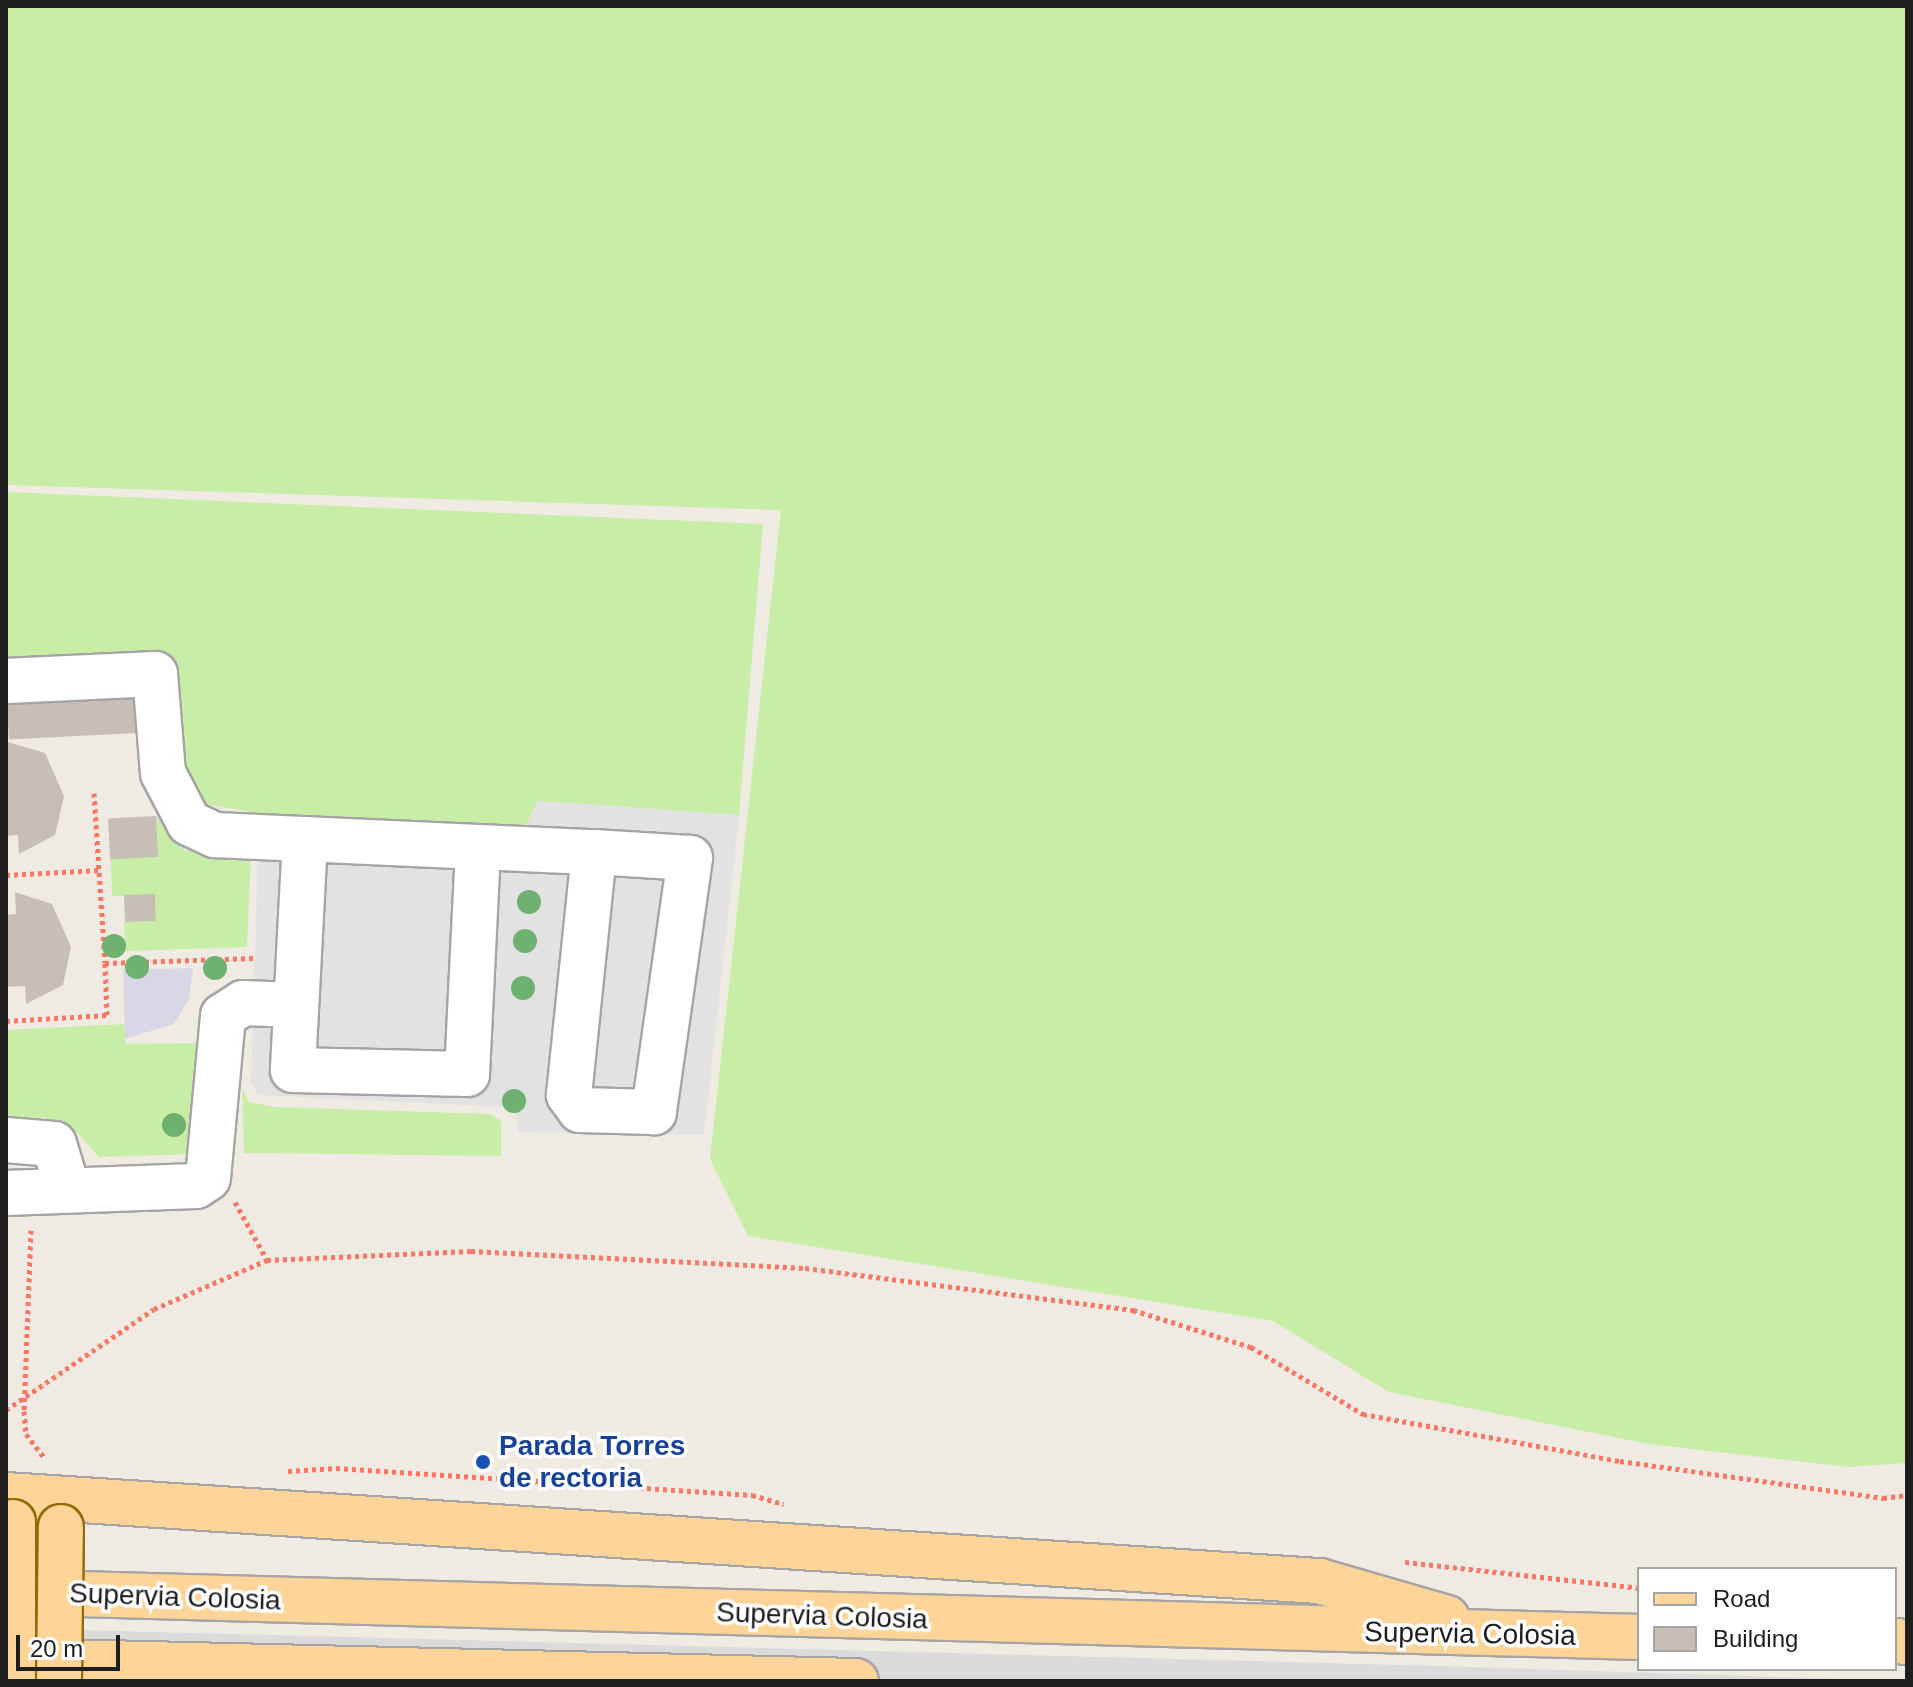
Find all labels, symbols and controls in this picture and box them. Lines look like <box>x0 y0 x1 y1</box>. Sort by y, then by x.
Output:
place label: Parada Torres de rectoria <box>499 1429 685 1495</box>
marker: Parada Torres de rectoria <box>474 1453 492 1471</box>
legend <box>1637 1567 1897 1671</box>
street label: Supervia Colosia <box>69 1577 281 1617</box>
text: Road <box>1713 1585 1770 1612</box>
street label: Supervia Colosia <box>716 1596 928 1636</box>
street label: Supervia Colosia <box>1364 1615 1576 1653</box>
scale bar <box>20 1619 124 1669</box>
text: Building <box>1713 1625 1798 1652</box>
text: 20 m <box>30 1635 83 1662</box>

